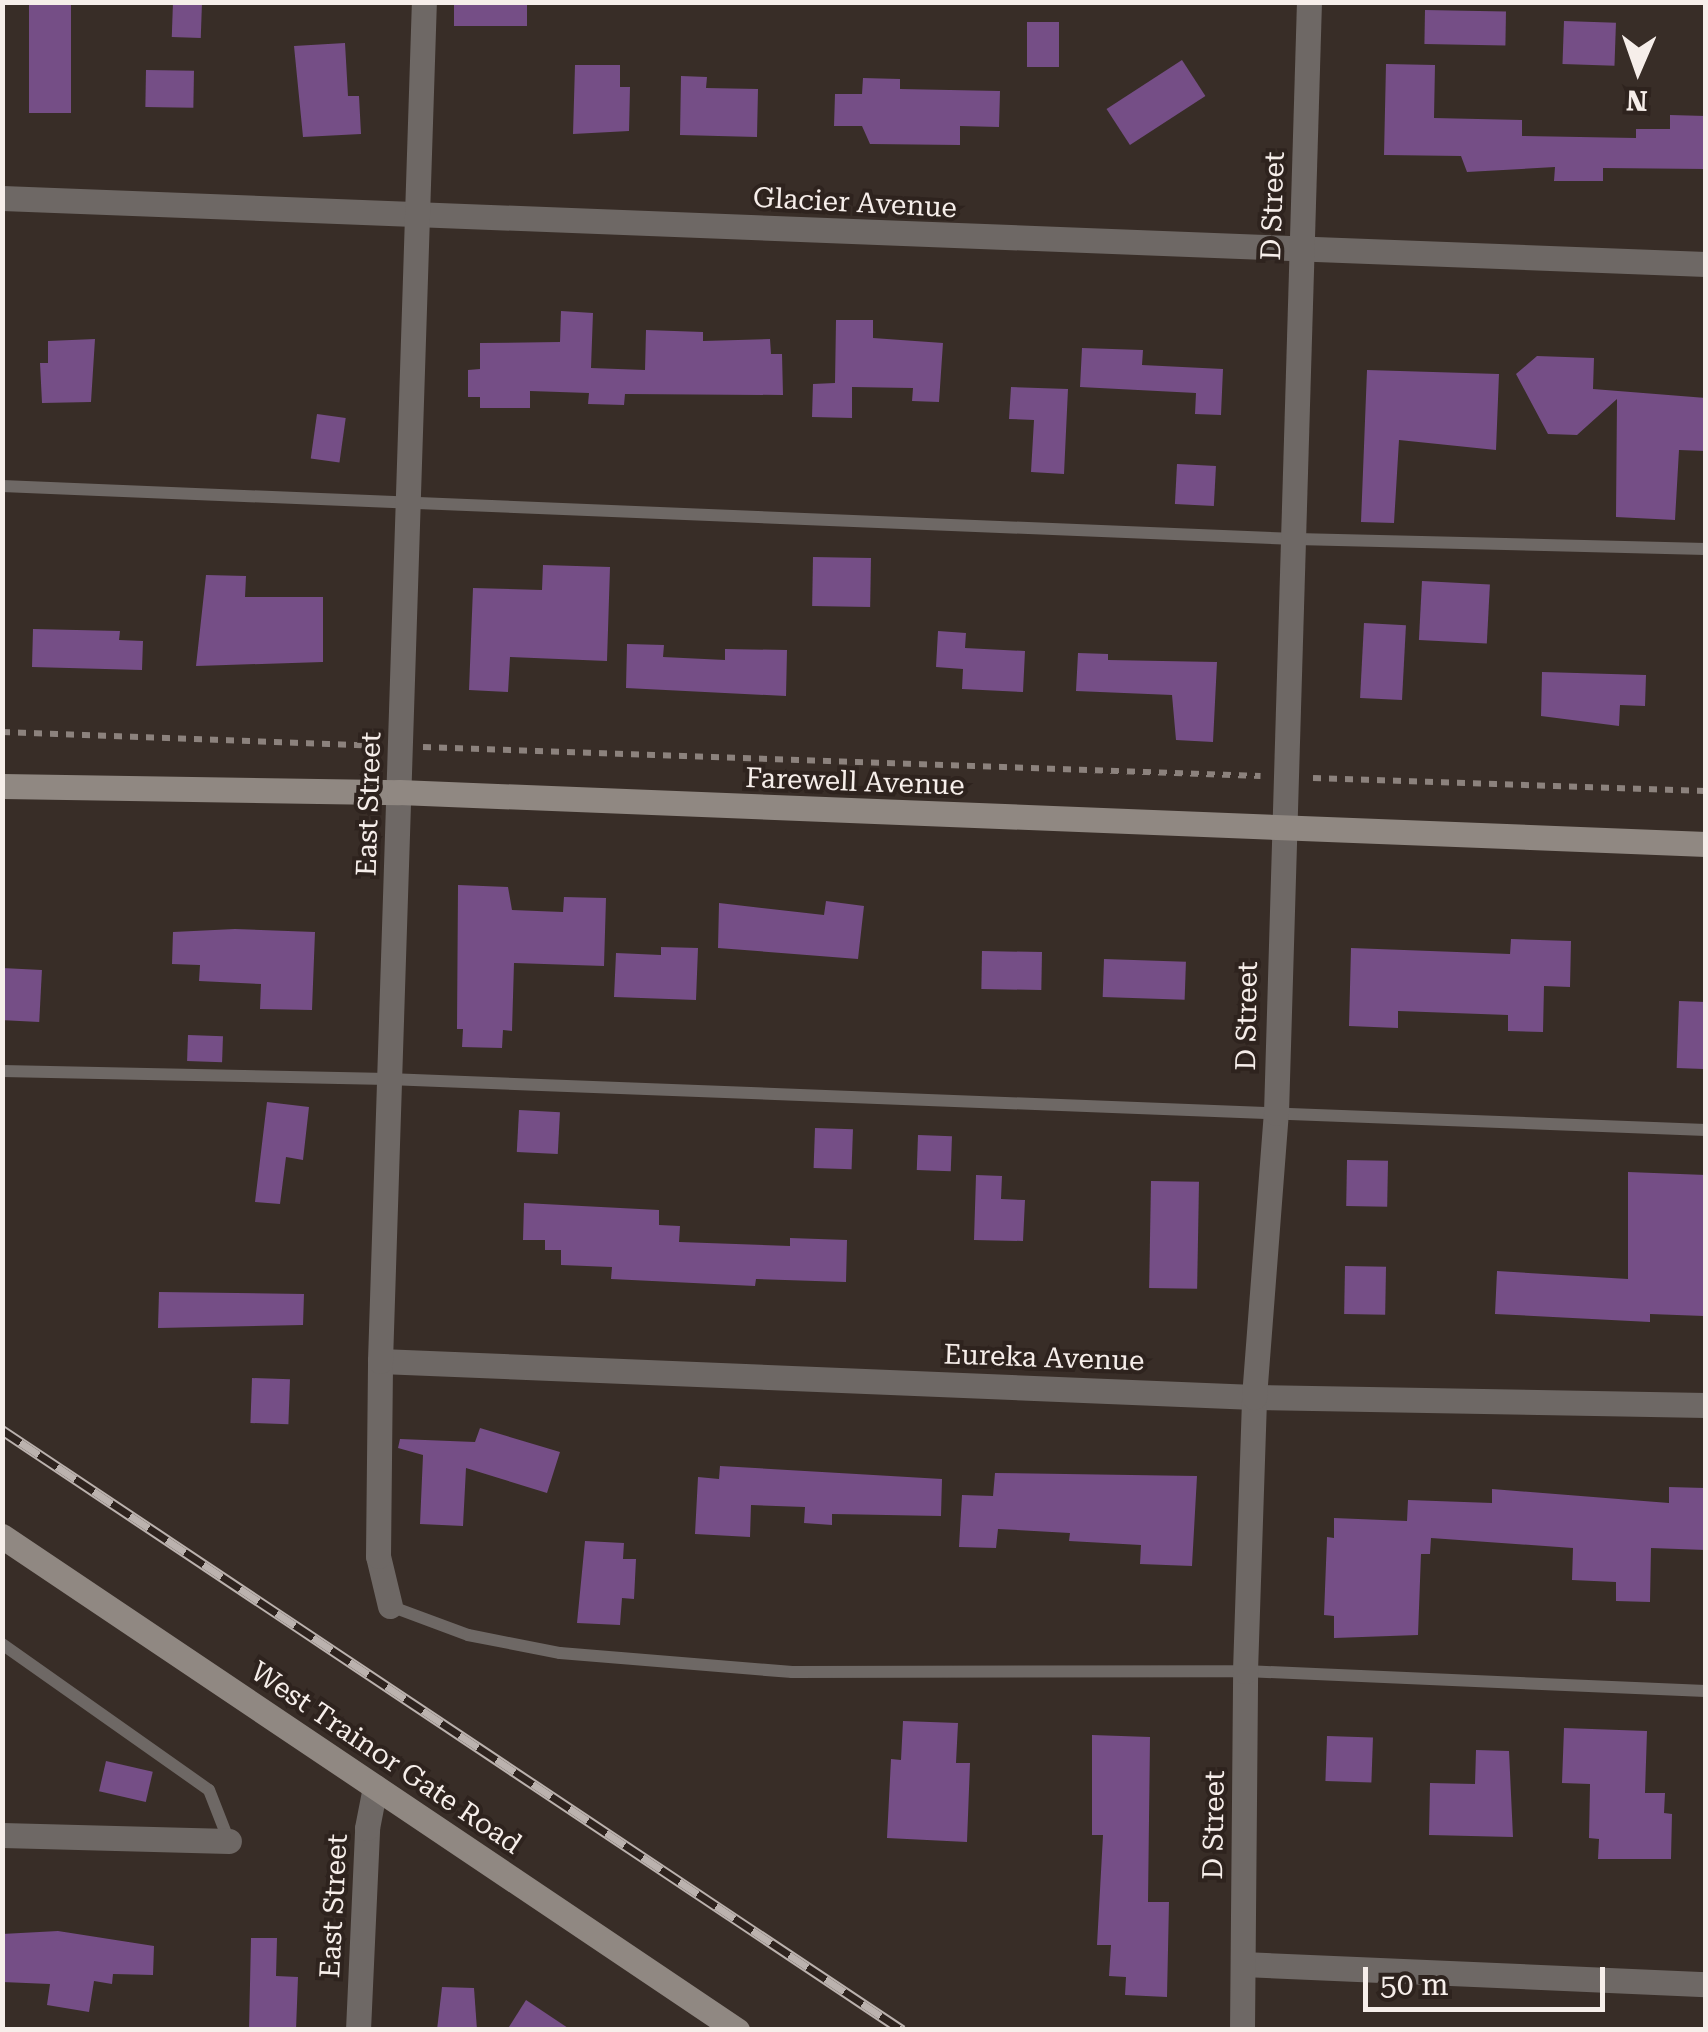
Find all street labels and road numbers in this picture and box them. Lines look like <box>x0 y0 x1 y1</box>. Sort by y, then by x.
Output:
street label: D Street <box>1254 151 1292 261</box>
street label: Glacier Avenue <box>752 181 958 225</box>
street label: East Street <box>350 731 388 877</box>
street label: Farewell Avenue <box>745 761 965 803</box>
street label: D Street <box>1229 961 1265 1071</box>
street label: Eureka Avenue <box>943 1338 1145 1378</box>
street label: West Trainor Gate Road <box>244 1655 528 1861</box>
street label: D Street <box>1196 1770 1232 1880</box>
street label: East Street <box>313 1833 355 1979</box>

